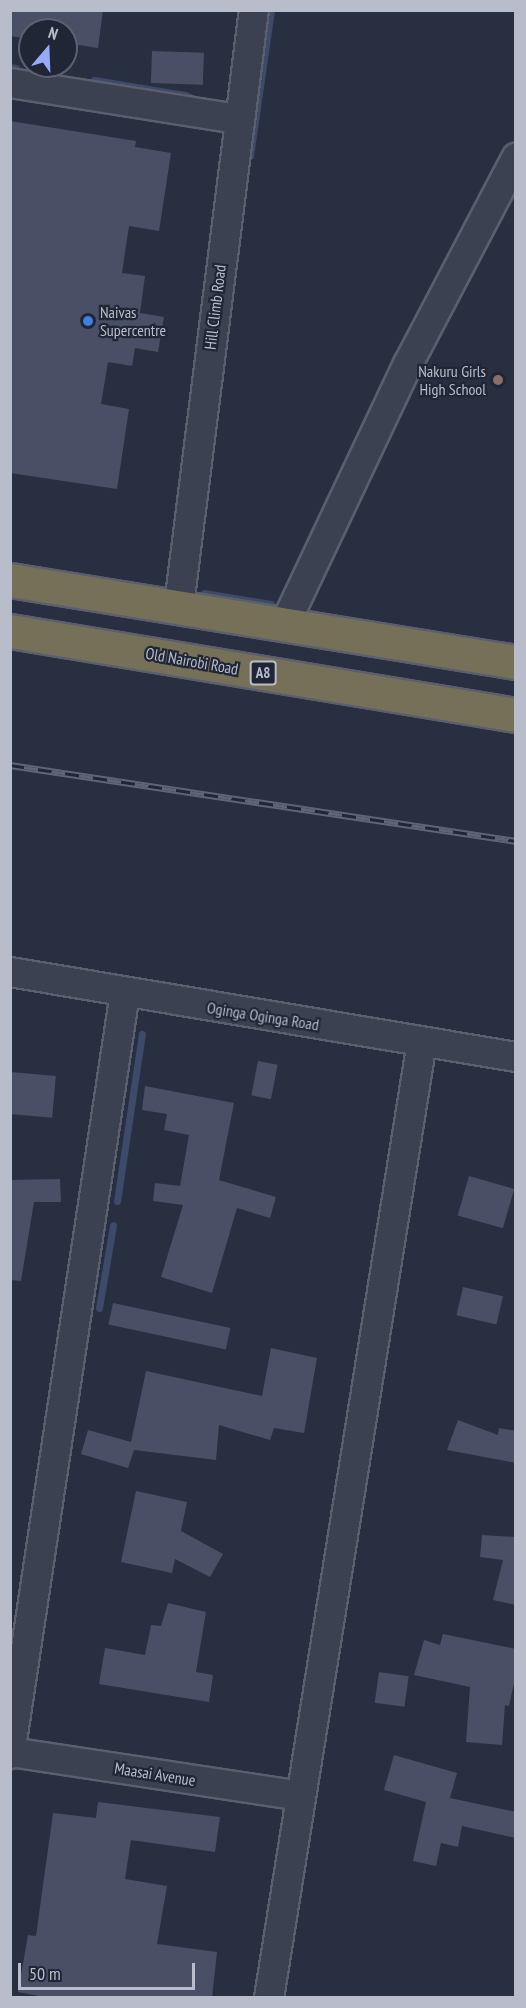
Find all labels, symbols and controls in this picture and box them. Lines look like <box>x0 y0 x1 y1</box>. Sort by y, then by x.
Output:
north arrow <box>18 18 78 78</box>
text: N <box>46 22 61 44</box>
street label: Hill Climb Road <box>200 263 230 351</box>
place label: Naivas Supercentre <box>100 302 166 340</box>
marker: Naivas Supercentre <box>81 314 95 328</box>
place label: Nakuru Girls High School <box>418 361 486 399</box>
marker: Nakuru Girls High School <box>491 373 505 387</box>
street label: Old Nairobi Road <box>144 643 240 679</box>
road number: A8 <box>250 661 276 685</box>
street label: Oginga Oginga Road <box>206 998 320 1034</box>
street label: Maasai Avenue <box>113 1758 197 1790</box>
scale bar <box>21 1951 198 1989</box>
text: 50 m <box>29 1962 61 1985</box>

